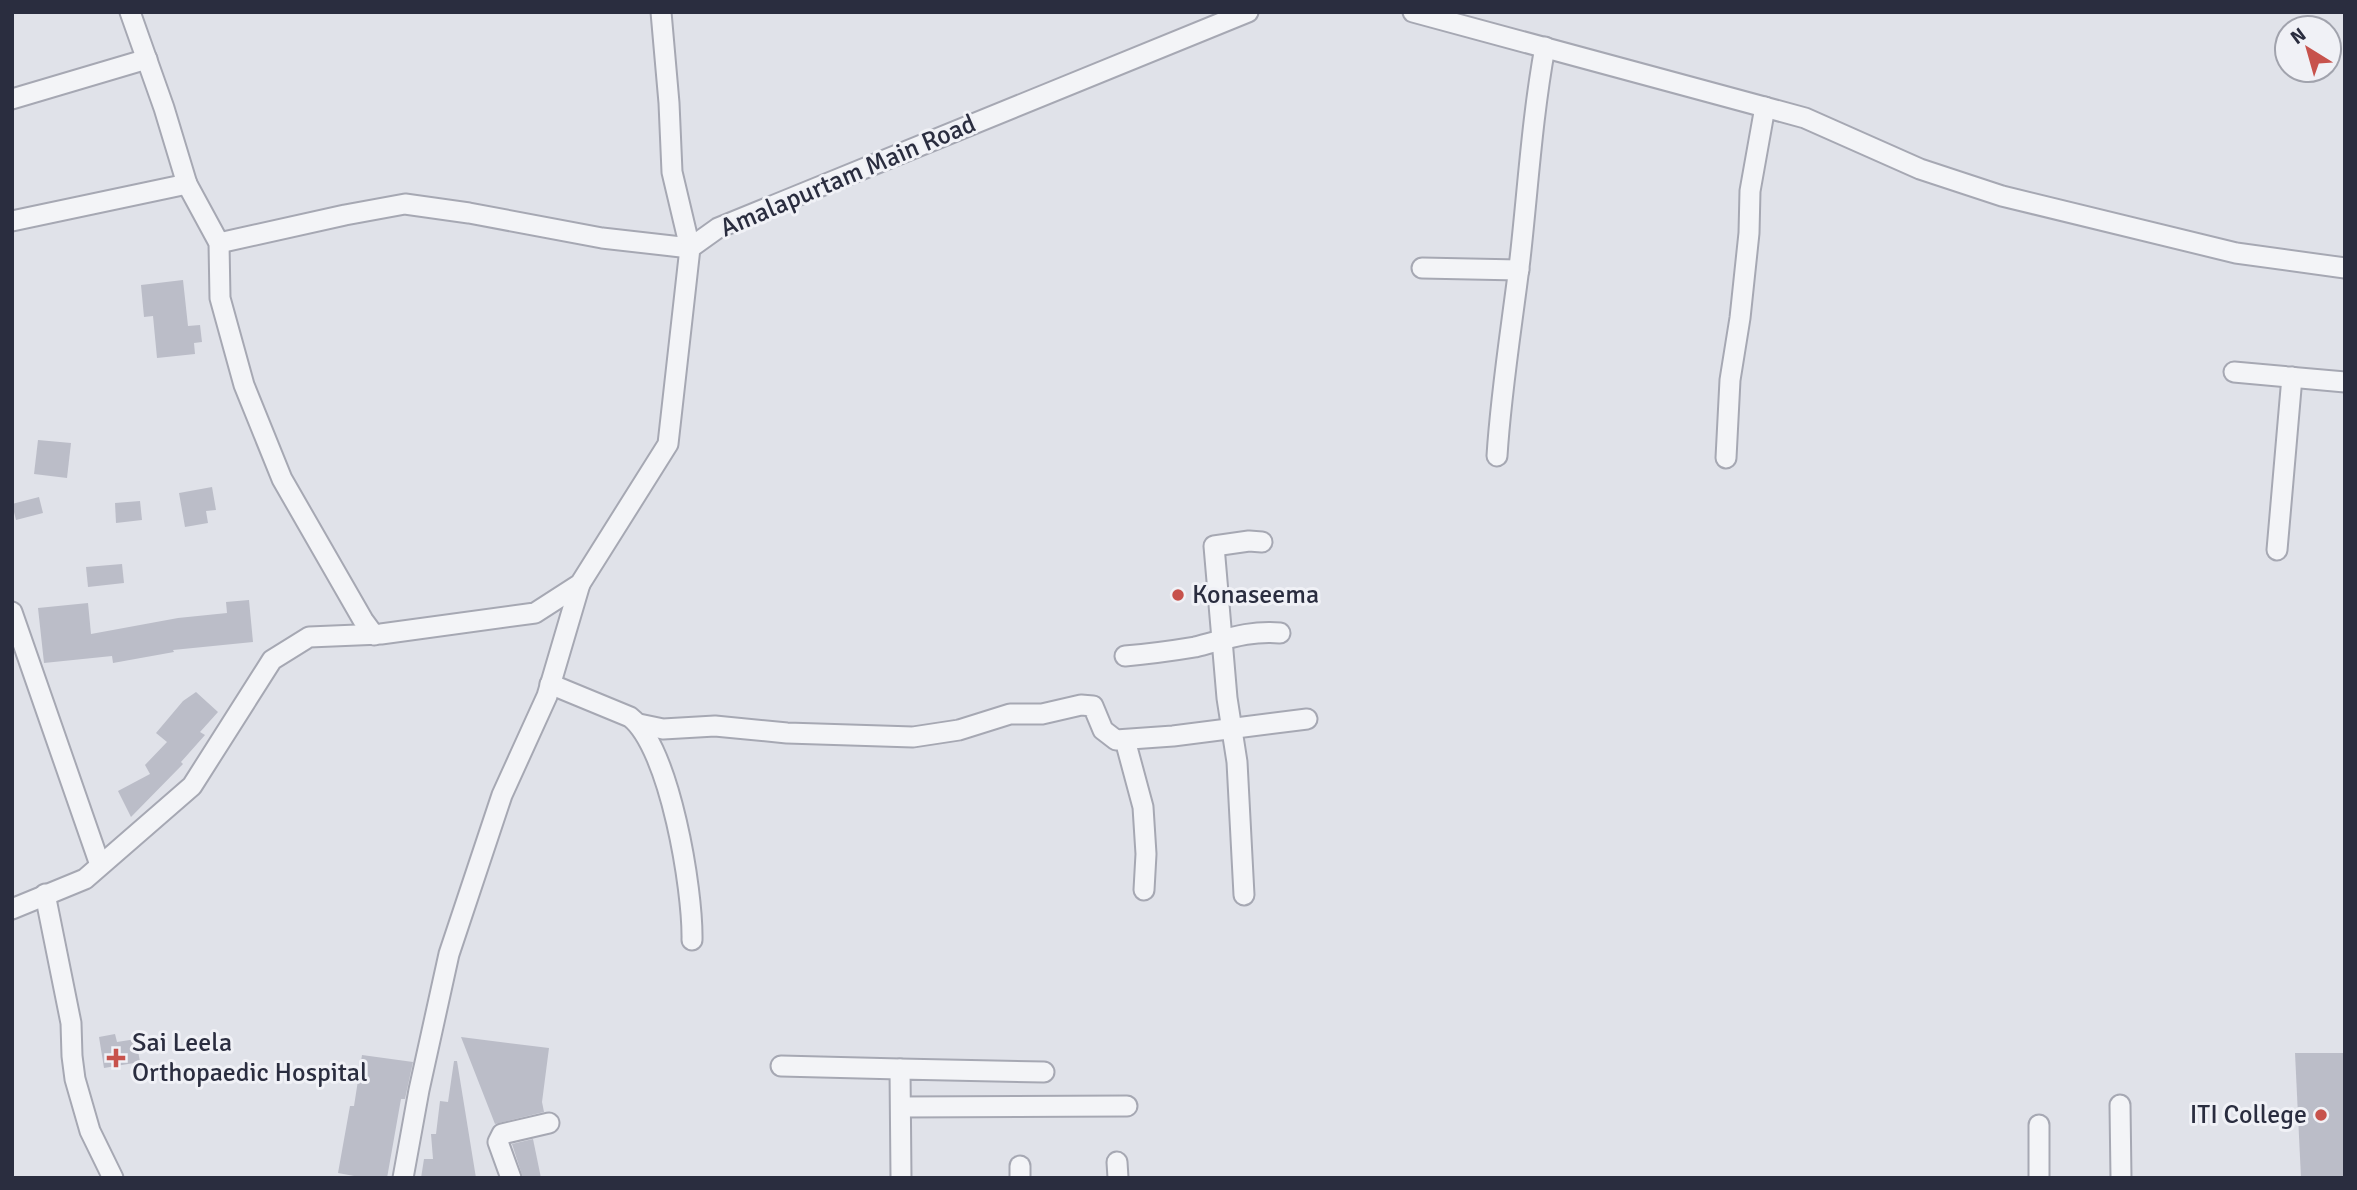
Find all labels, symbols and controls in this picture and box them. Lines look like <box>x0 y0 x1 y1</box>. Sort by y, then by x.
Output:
north arrow <box>2273 14 2343 84</box>
text: N <box>2286 23 2311 50</box>
street label: Amalapurtam Main Road <box>715 108 981 244</box>
place label: Konaseema <box>1192 579 1319 611</box>
marker: Konaseema <box>1170 587 1186 603</box>
place label: Sai Leela Orthopaedic Hospital <box>132 1027 368 1089</box>
marker: Sai Leela Orthopaedic Hospital <box>106 1048 126 1068</box>
place label: ITI College <box>2190 1099 2307 1131</box>
marker: ITI College <box>2313 1107 2329 1123</box>

